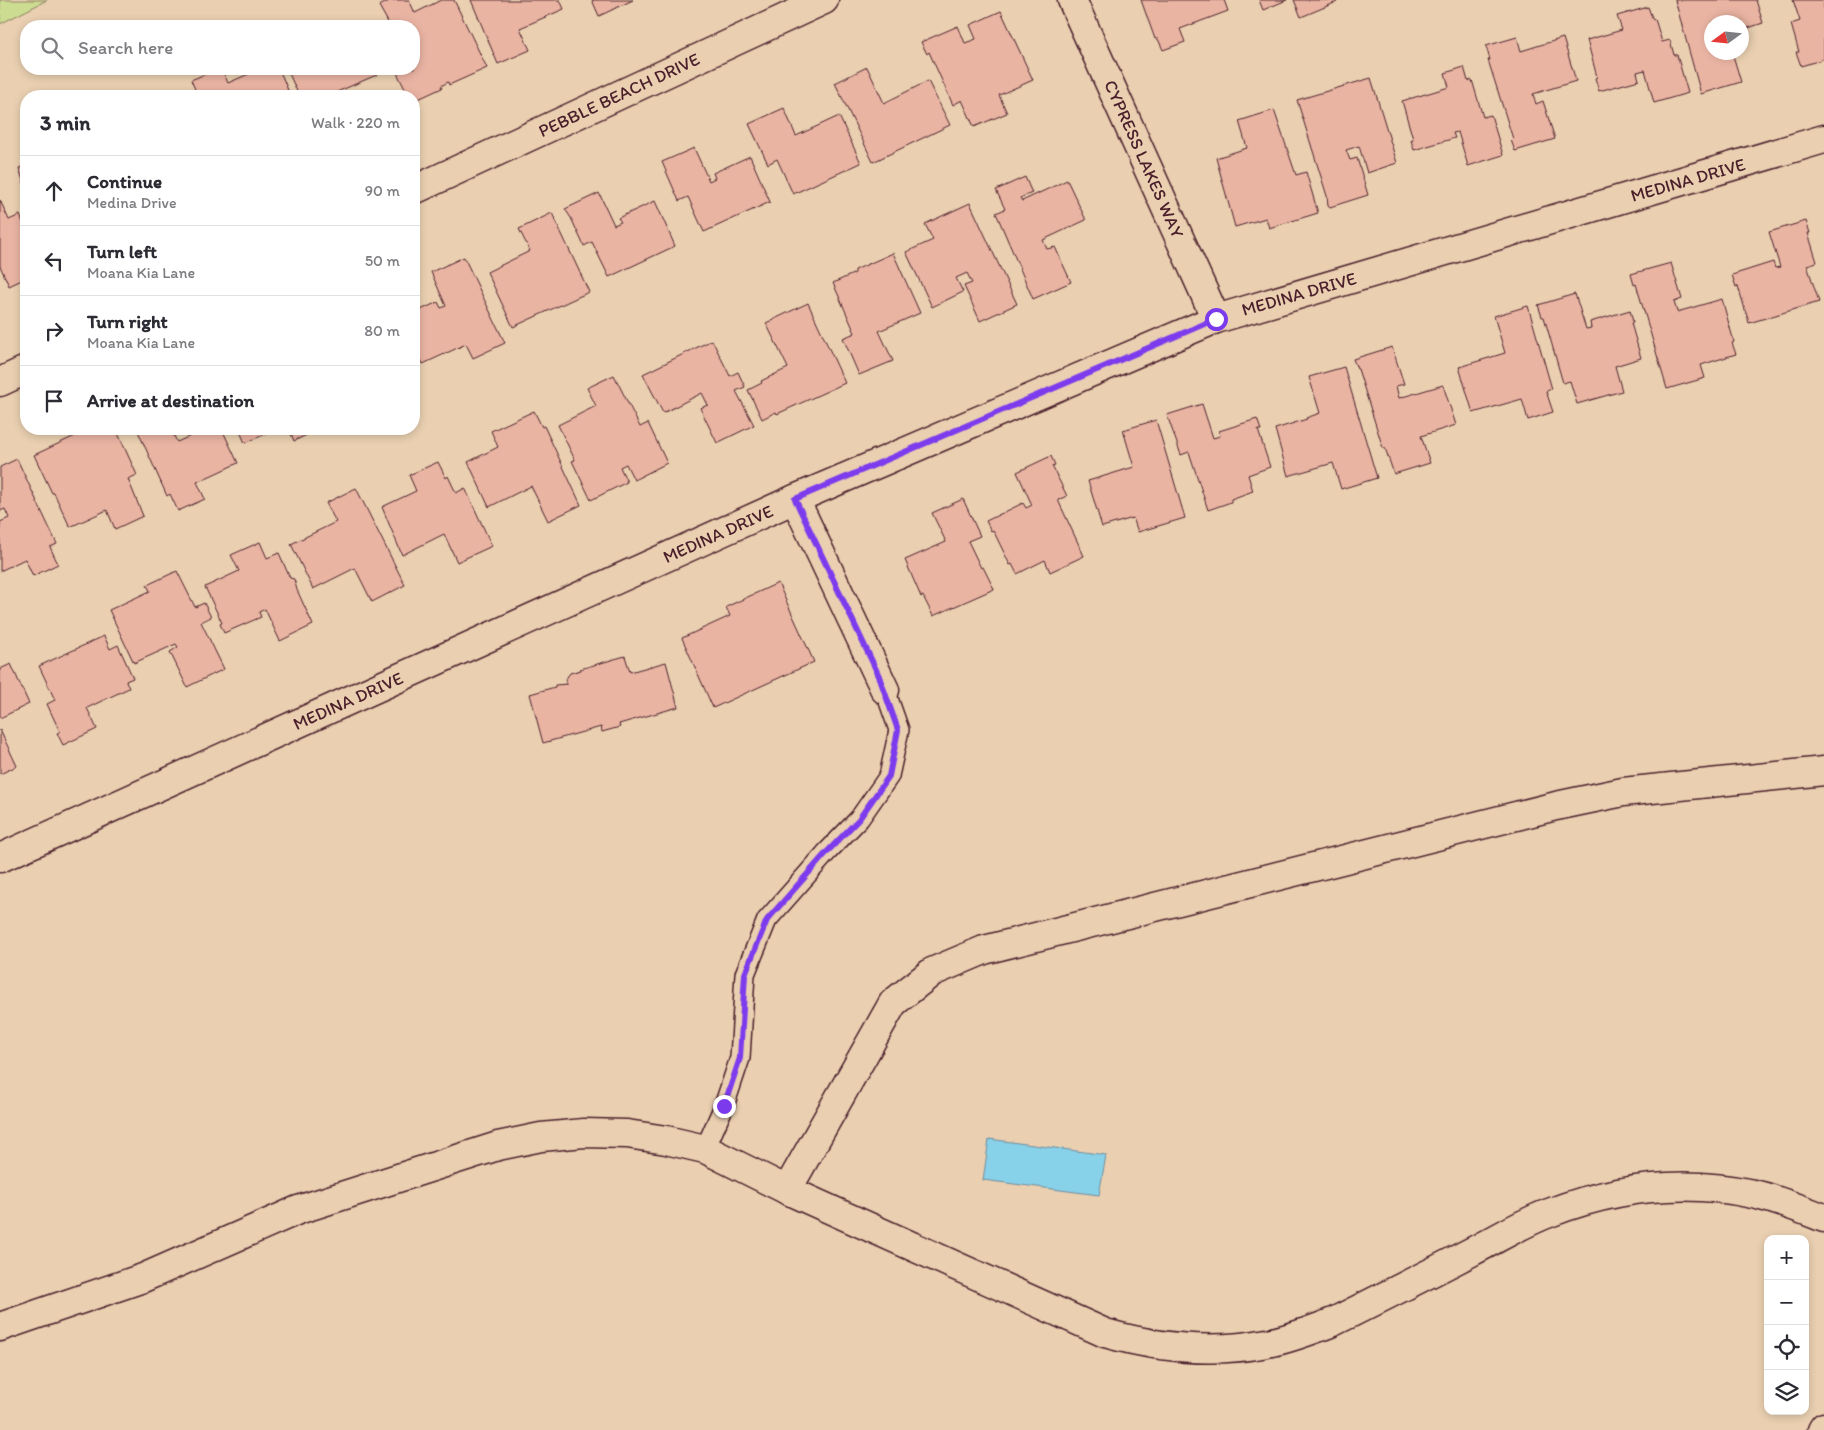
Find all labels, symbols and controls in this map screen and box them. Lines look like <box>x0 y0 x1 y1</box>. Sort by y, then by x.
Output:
north arrow <box>1704 15 1749 60</box>
search box <box>20 20 420 75</box>
icon: search <box>38 34 66 62</box>
text: Search here <box>78 36 173 59</box>
street label: PEBBLE BEACH DRIVE <box>535 48 703 142</box>
street label: CYPRESS LAKES WAY <box>1099 77 1189 242</box>
text: 3 min <box>40 110 90 135</box>
text: Walk · 220 m <box>311 113 400 132</box>
street label: MEDINA DRIVE <box>1628 153 1748 207</box>
text: Continue <box>87 170 162 193</box>
icon: ahead <box>40 177 68 205</box>
text: 90 m <box>365 181 400 200</box>
text: Medina Drive <box>87 193 177 212</box>
text: Turn left <box>87 240 157 263</box>
icon: left <box>40 247 68 275</box>
text: 50 m <box>365 251 400 270</box>
text: Moana Kia Lane <box>87 263 195 282</box>
street label: MEDINA DRIVE <box>1239 267 1359 321</box>
route start <box>1205 308 1228 331</box>
text: Turn right <box>87 310 168 333</box>
icon: right <box>40 317 68 345</box>
text: 80 m <box>364 321 400 340</box>
text: Moana Kia Lane <box>87 333 195 352</box>
icon: arrive <box>40 387 68 415</box>
text: Arrive at destination <box>87 389 254 412</box>
street label: MEDINA DRIVE <box>659 500 777 568</box>
street label: MEDINA DRIVE <box>289 667 407 735</box>
route end <box>713 1095 736 1118</box>
map controls <box>1764 1235 1809 1415</box>
button: + <box>1764 1235 1809 1280</box>
button: − <box>1764 1280 1809 1325</box>
button: locate <box>1764 1325 1809 1370</box>
button: layers <box>1764 1370 1809 1415</box>

